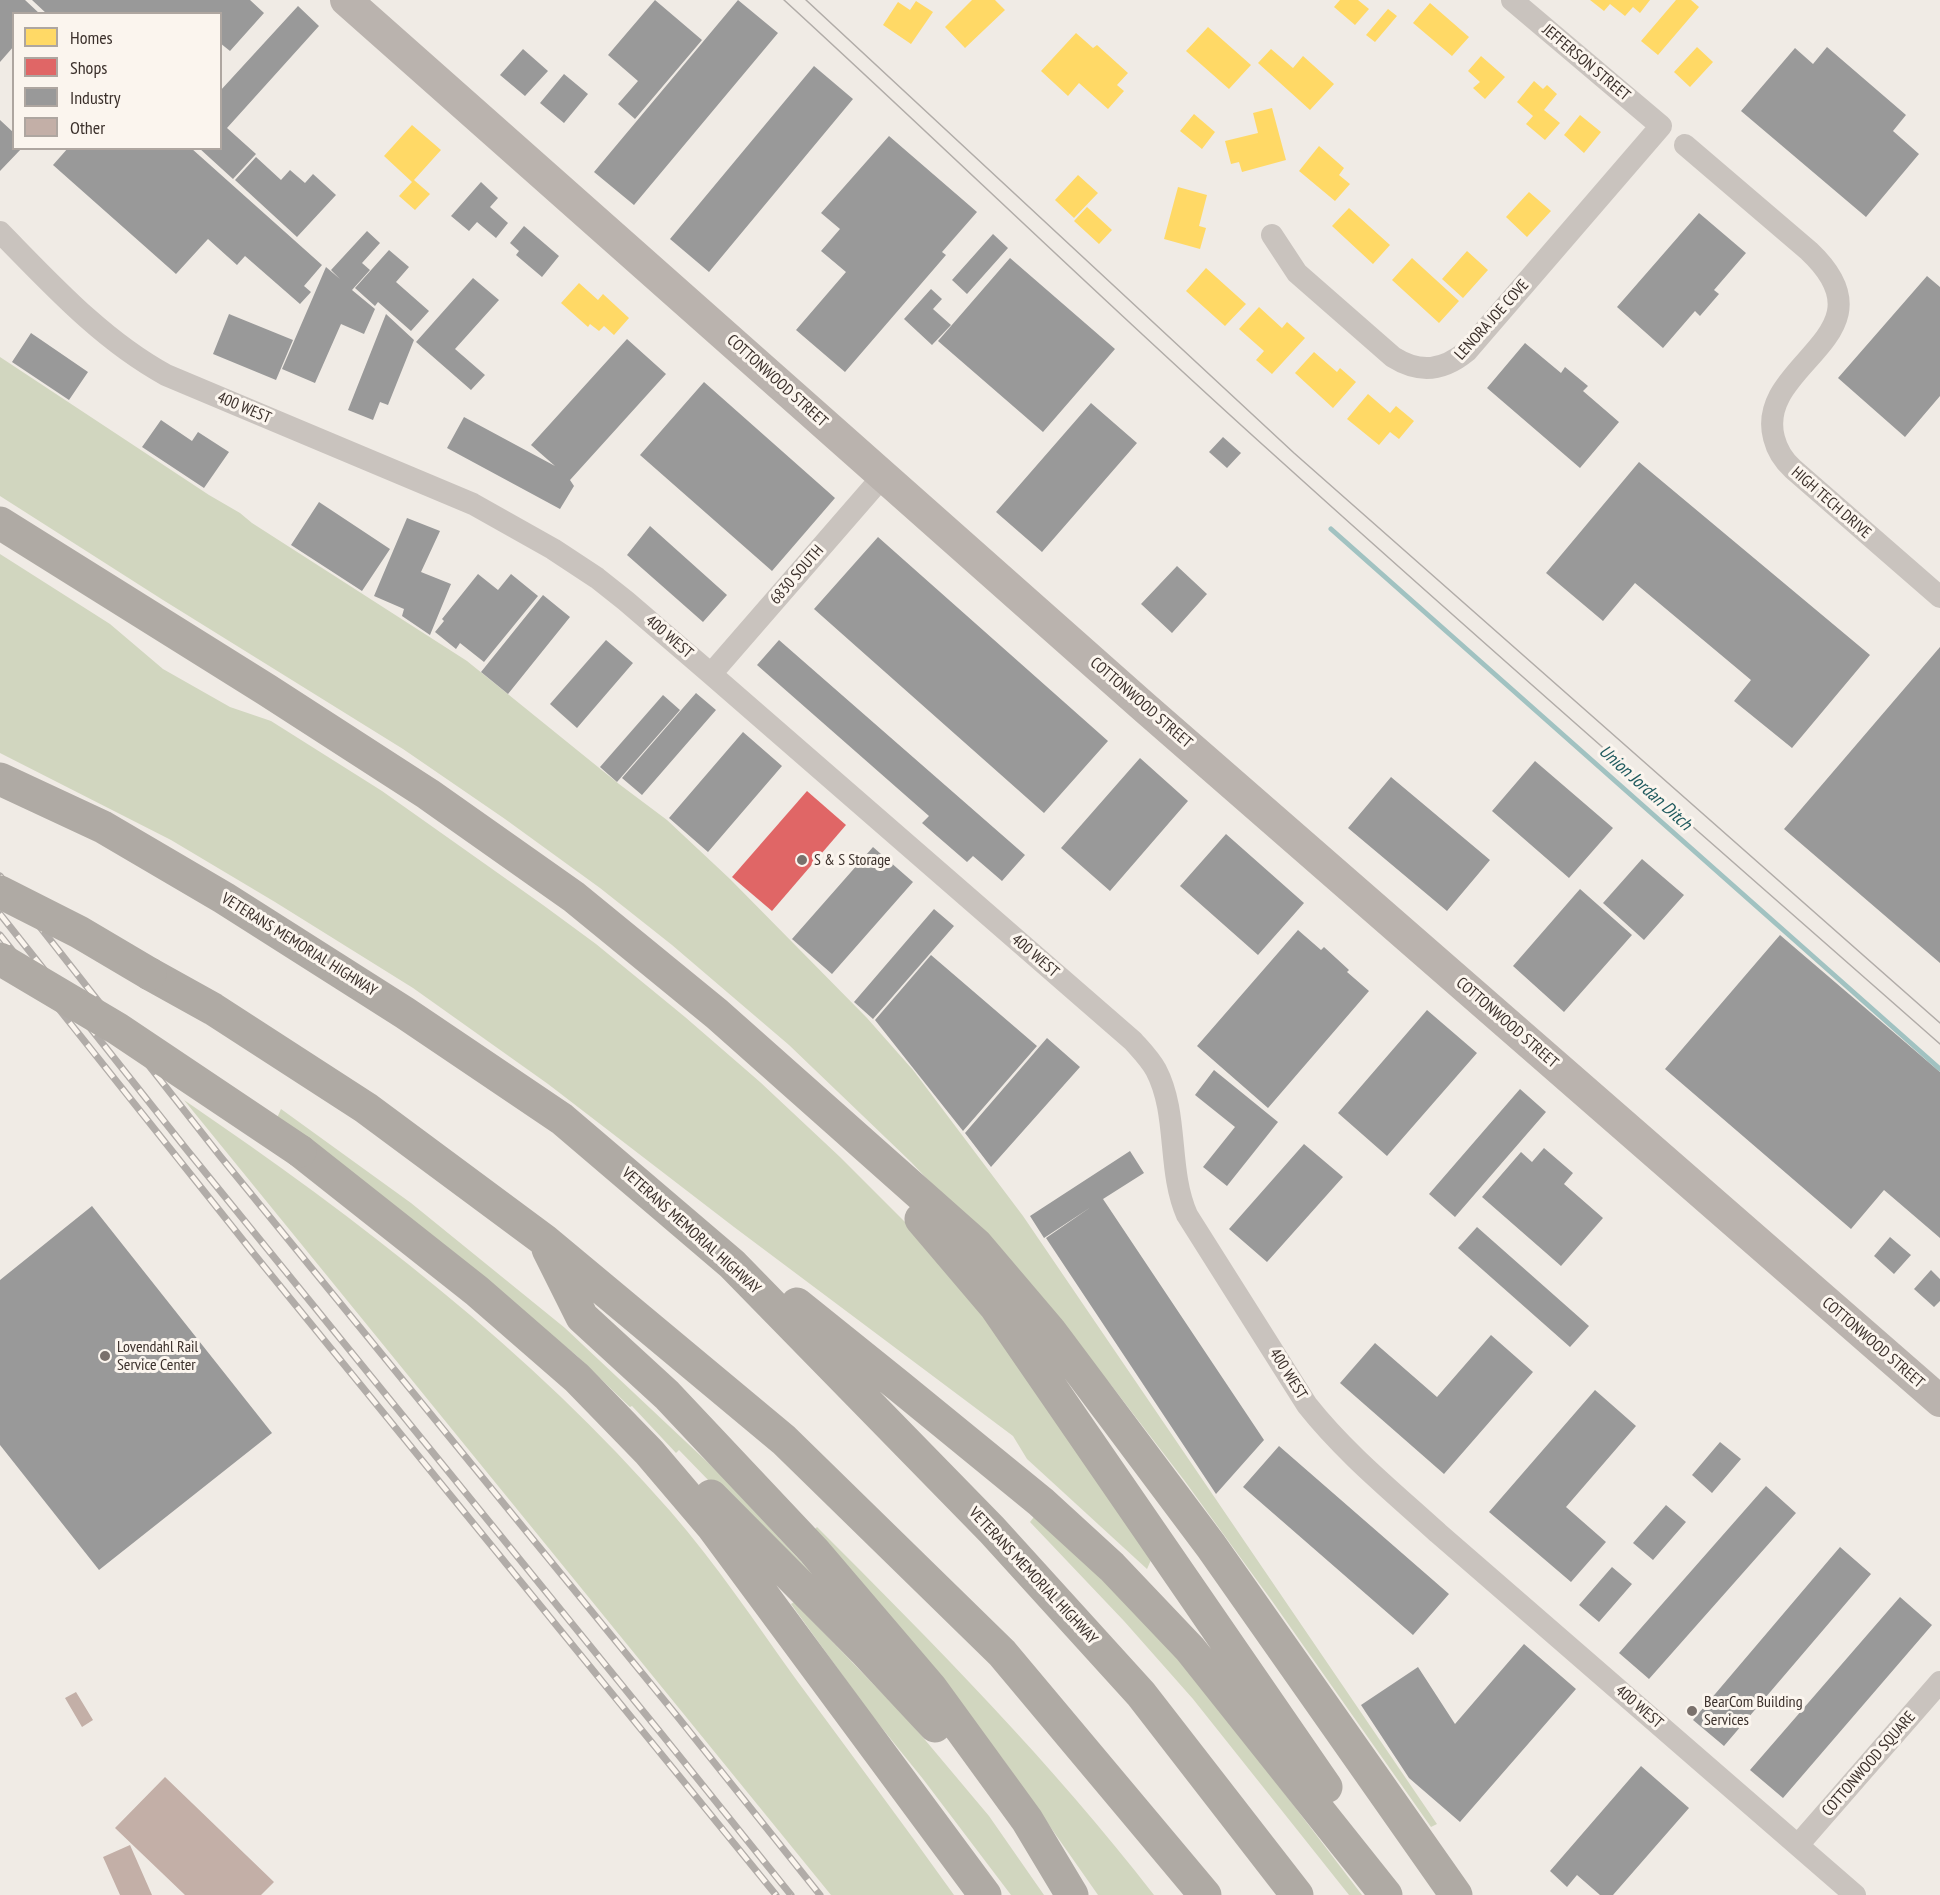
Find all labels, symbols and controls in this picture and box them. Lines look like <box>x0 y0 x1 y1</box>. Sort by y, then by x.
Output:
legend <box>12 12 222 150</box>
street label: JEFFERSON STREET <box>1538 21 1634 105</box>
text: Homes <box>70 26 113 49</box>
text: Shops <box>70 56 107 79</box>
text: Industry <box>70 86 120 109</box>
text: Other <box>70 116 105 139</box>
street label: LENORA JOE COVE <box>1451 276 1533 364</box>
street label: COTTONWOOD STREET <box>723 331 831 431</box>
street label: 400 WEST <box>214 388 274 428</box>
street label: HIGH TECH DRIVE <box>1787 463 1875 543</box>
street label: 6830 SOUTH <box>766 542 828 608</box>
street label: 400 WEST <box>641 611 697 663</box>
street label: COTTONWOOD STREET <box>1086 653 1196 753</box>
water label: Union Jordan Ditch <box>1594 741 1696 835</box>
place label: S & S Storage <box>814 850 891 870</box>
marker: S & S Storage <box>795 853 809 867</box>
street label: VETERANS MEMORIAL HIGHWAY <box>218 889 380 1001</box>
street label: 400 WEST <box>1007 930 1063 982</box>
street label: COTTONWOOD STREET <box>1452 973 1562 1073</box>
street label: VETERANS MEMORIAL HIGHWAY <box>618 1164 764 1298</box>
street label: COTTONWOOD STREET <box>1818 1293 1928 1393</box>
place label: Lovendahl Rail Service Center <box>117 1337 198 1375</box>
street label: 400 WEST <box>1265 1345 1311 1403</box>
marker: Lovendahl Rail Service Center <box>98 1349 112 1363</box>
street label: VETERANS MEMORIAL HIGHWAY <box>965 1504 1101 1648</box>
street label: 400 WEST <box>1611 1681 1667 1733</box>
place label: BearCom Building Services <box>1704 1692 1803 1730</box>
marker: BearCom Building Services <box>1685 1704 1699 1718</box>
street label: COTTONWOOD SQUARE <box>1818 1708 1920 1820</box>

